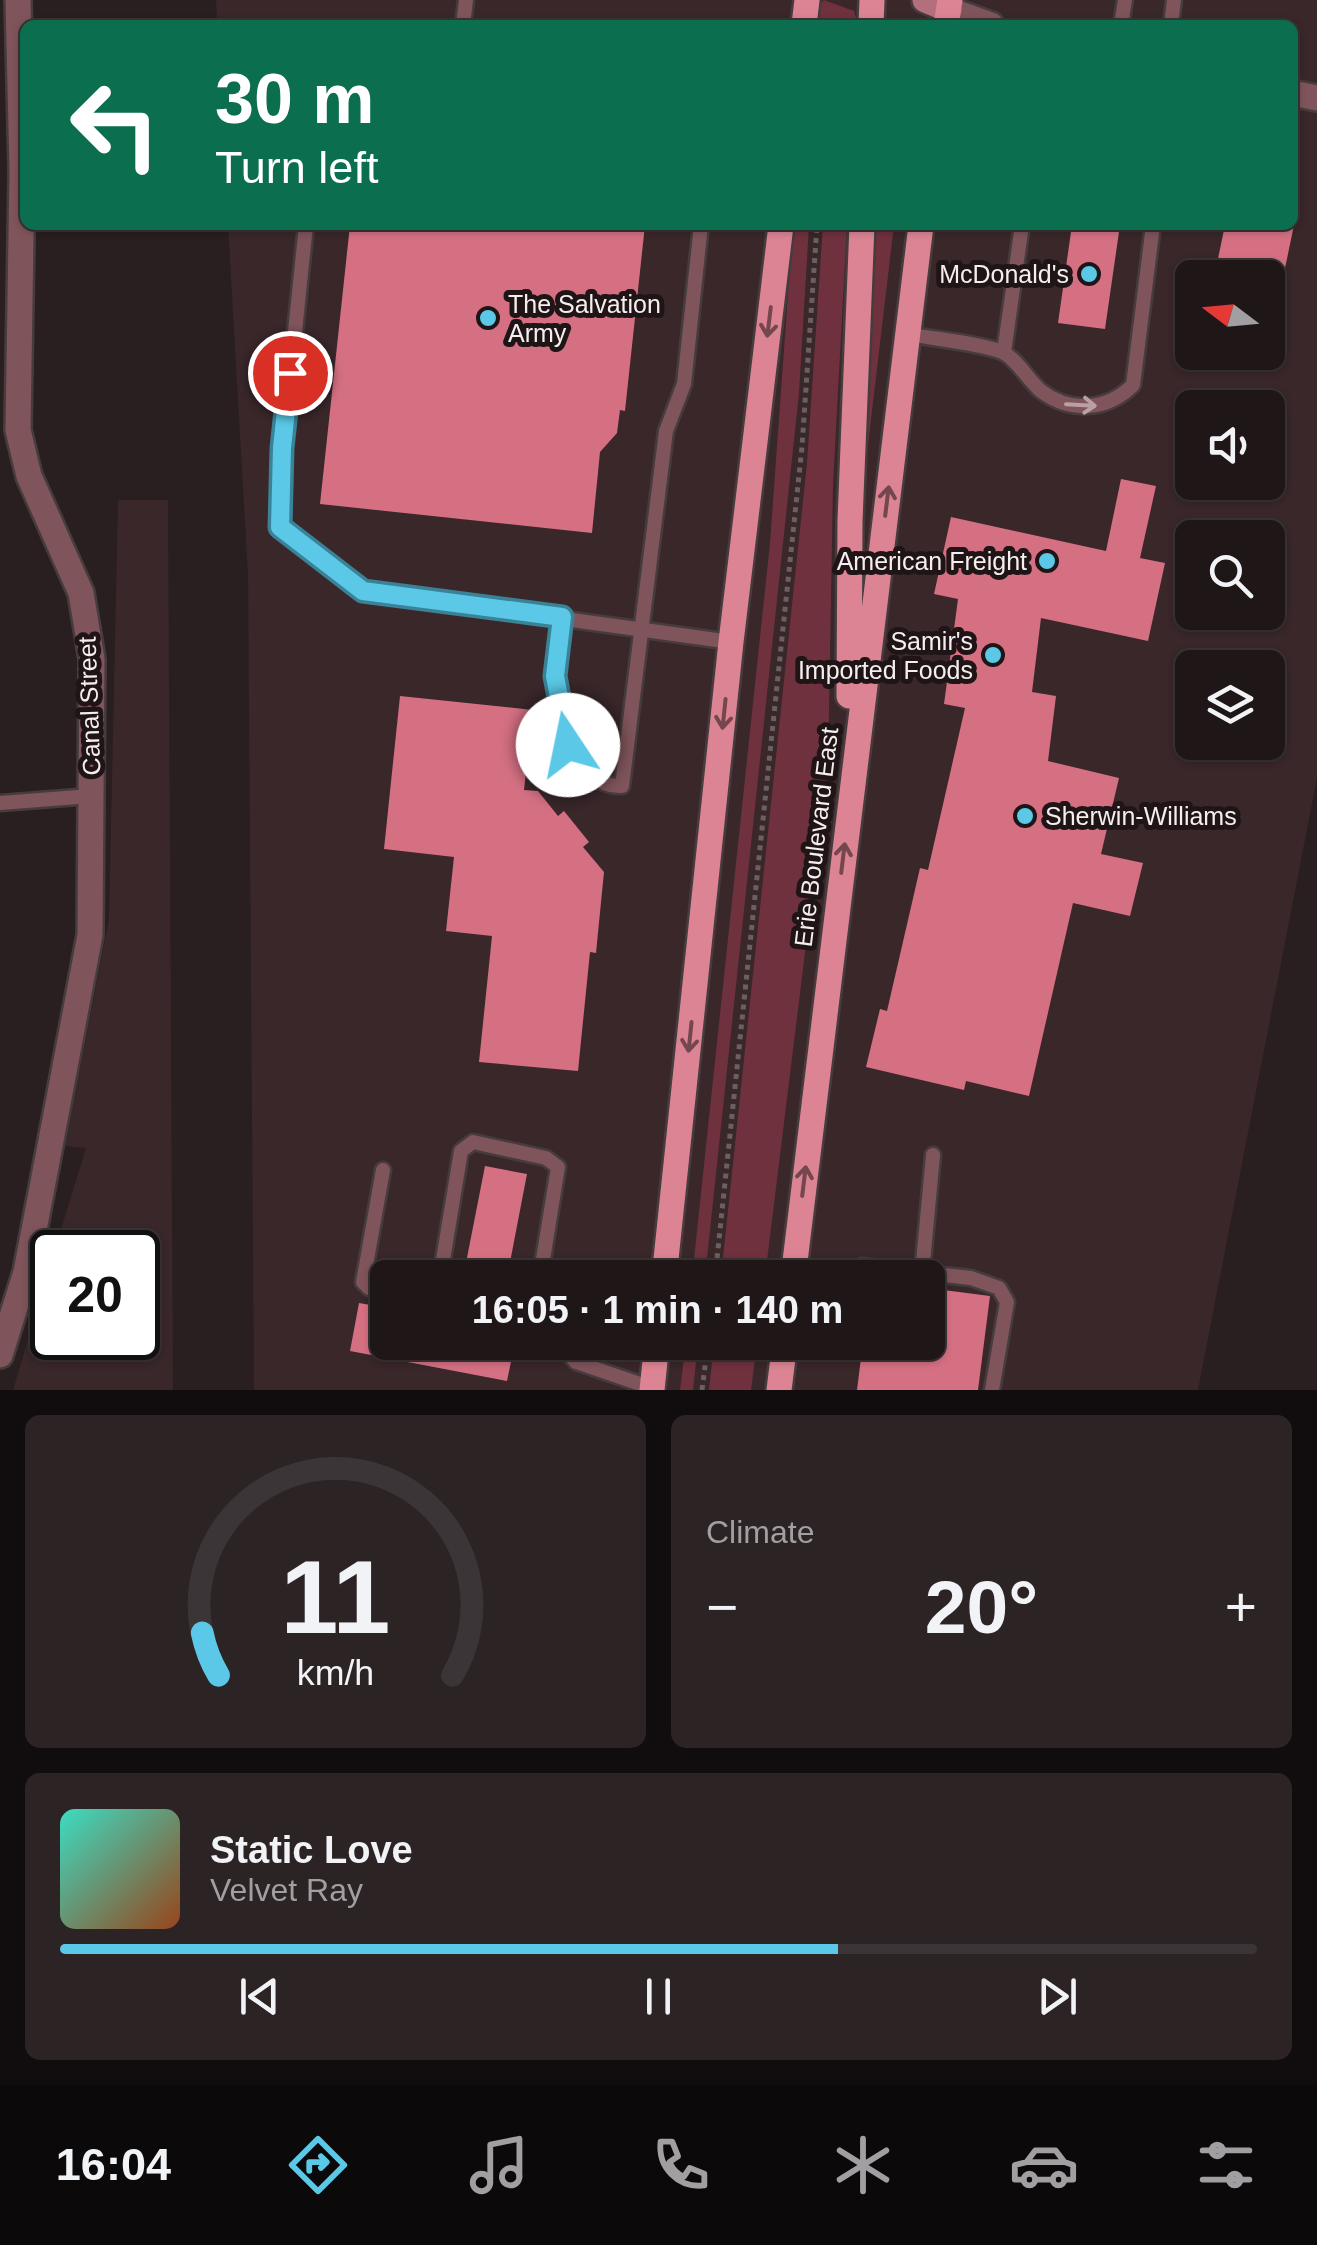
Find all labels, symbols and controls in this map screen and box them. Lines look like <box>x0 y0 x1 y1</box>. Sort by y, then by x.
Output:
icon: left <box>50 60 180 190</box>
text: 30 m <box>215 60 375 138</box>
text: Turn left <box>215 142 378 193</box>
place label: McDonald's <box>939 260 1069 288</box>
north arrow <box>1175 260 1285 370</box>
map controls <box>1175 260 1285 760</box>
marker: McDonald's <box>1078 263 1100 285</box>
place label: The Salvation Army <box>508 290 661 347</box>
one-way arrow <box>759 305 778 337</box>
marker: The Salvation Army <box>477 307 499 329</box>
pin <box>248 331 333 416</box>
icon: arrive <box>263 346 318 401</box>
button: sound <box>1175 390 1285 500</box>
one-way arrow <box>1064 395 1097 414</box>
one-way arrow <box>879 485 897 517</box>
button: search <box>1175 520 1285 630</box>
place label: American Freight <box>837 547 1027 575</box>
marker: American Freight <box>1036 550 1058 572</box>
place label: Samir's Imported Foods <box>798 627 973 684</box>
street label: Canal Street <box>73 636 105 776</box>
marker: Samir's Imported Foods <box>982 644 1004 666</box>
button: layers <box>1175 650 1285 760</box>
position arrow <box>516 693 620 797</box>
one-way arrow <box>714 698 733 730</box>
street label: Erie Boulevard East <box>789 726 843 948</box>
place label: Sherwin-Williams <box>1045 802 1237 830</box>
marker: Sherwin-Williams <box>1014 805 1036 827</box>
one-way arrow <box>834 842 853 875</box>
one-way arrow <box>680 1021 699 1053</box>
one-way arrow <box>795 1165 814 1197</box>
speed limit sign: 20 <box>30 1230 160 1360</box>
text: 16:05 · 1 min · 140 m <box>472 1289 843 1331</box>
text: Climate <box>706 1514 814 1550</box>
text: 11 <box>281 1539 390 1655</box>
text: 20° <box>925 1565 1038 1649</box>
text: − <box>706 1576 738 1638</box>
text: + <box>1225 1576 1257 1638</box>
text: km/h <box>297 1653 374 1693</box>
text: Static Love <box>210 1829 413 1871</box>
text: Velvet Ray <box>210 1872 363 1908</box>
icon: previous <box>232 1969 287 2024</box>
icon: pause <box>631 1969 686 2024</box>
icon: next <box>1030 1969 1085 2024</box>
icon: directions <box>283 2130 353 2200</box>
icon: music <box>464 2130 534 2200</box>
icon: phone <box>646 2130 716 2200</box>
icon: climate <box>828 2130 898 2200</box>
icon: car <box>1009 2130 1079 2200</box>
icon: filters <box>1191 2130 1261 2200</box>
text: 16:04 <box>56 2139 171 2190</box>

